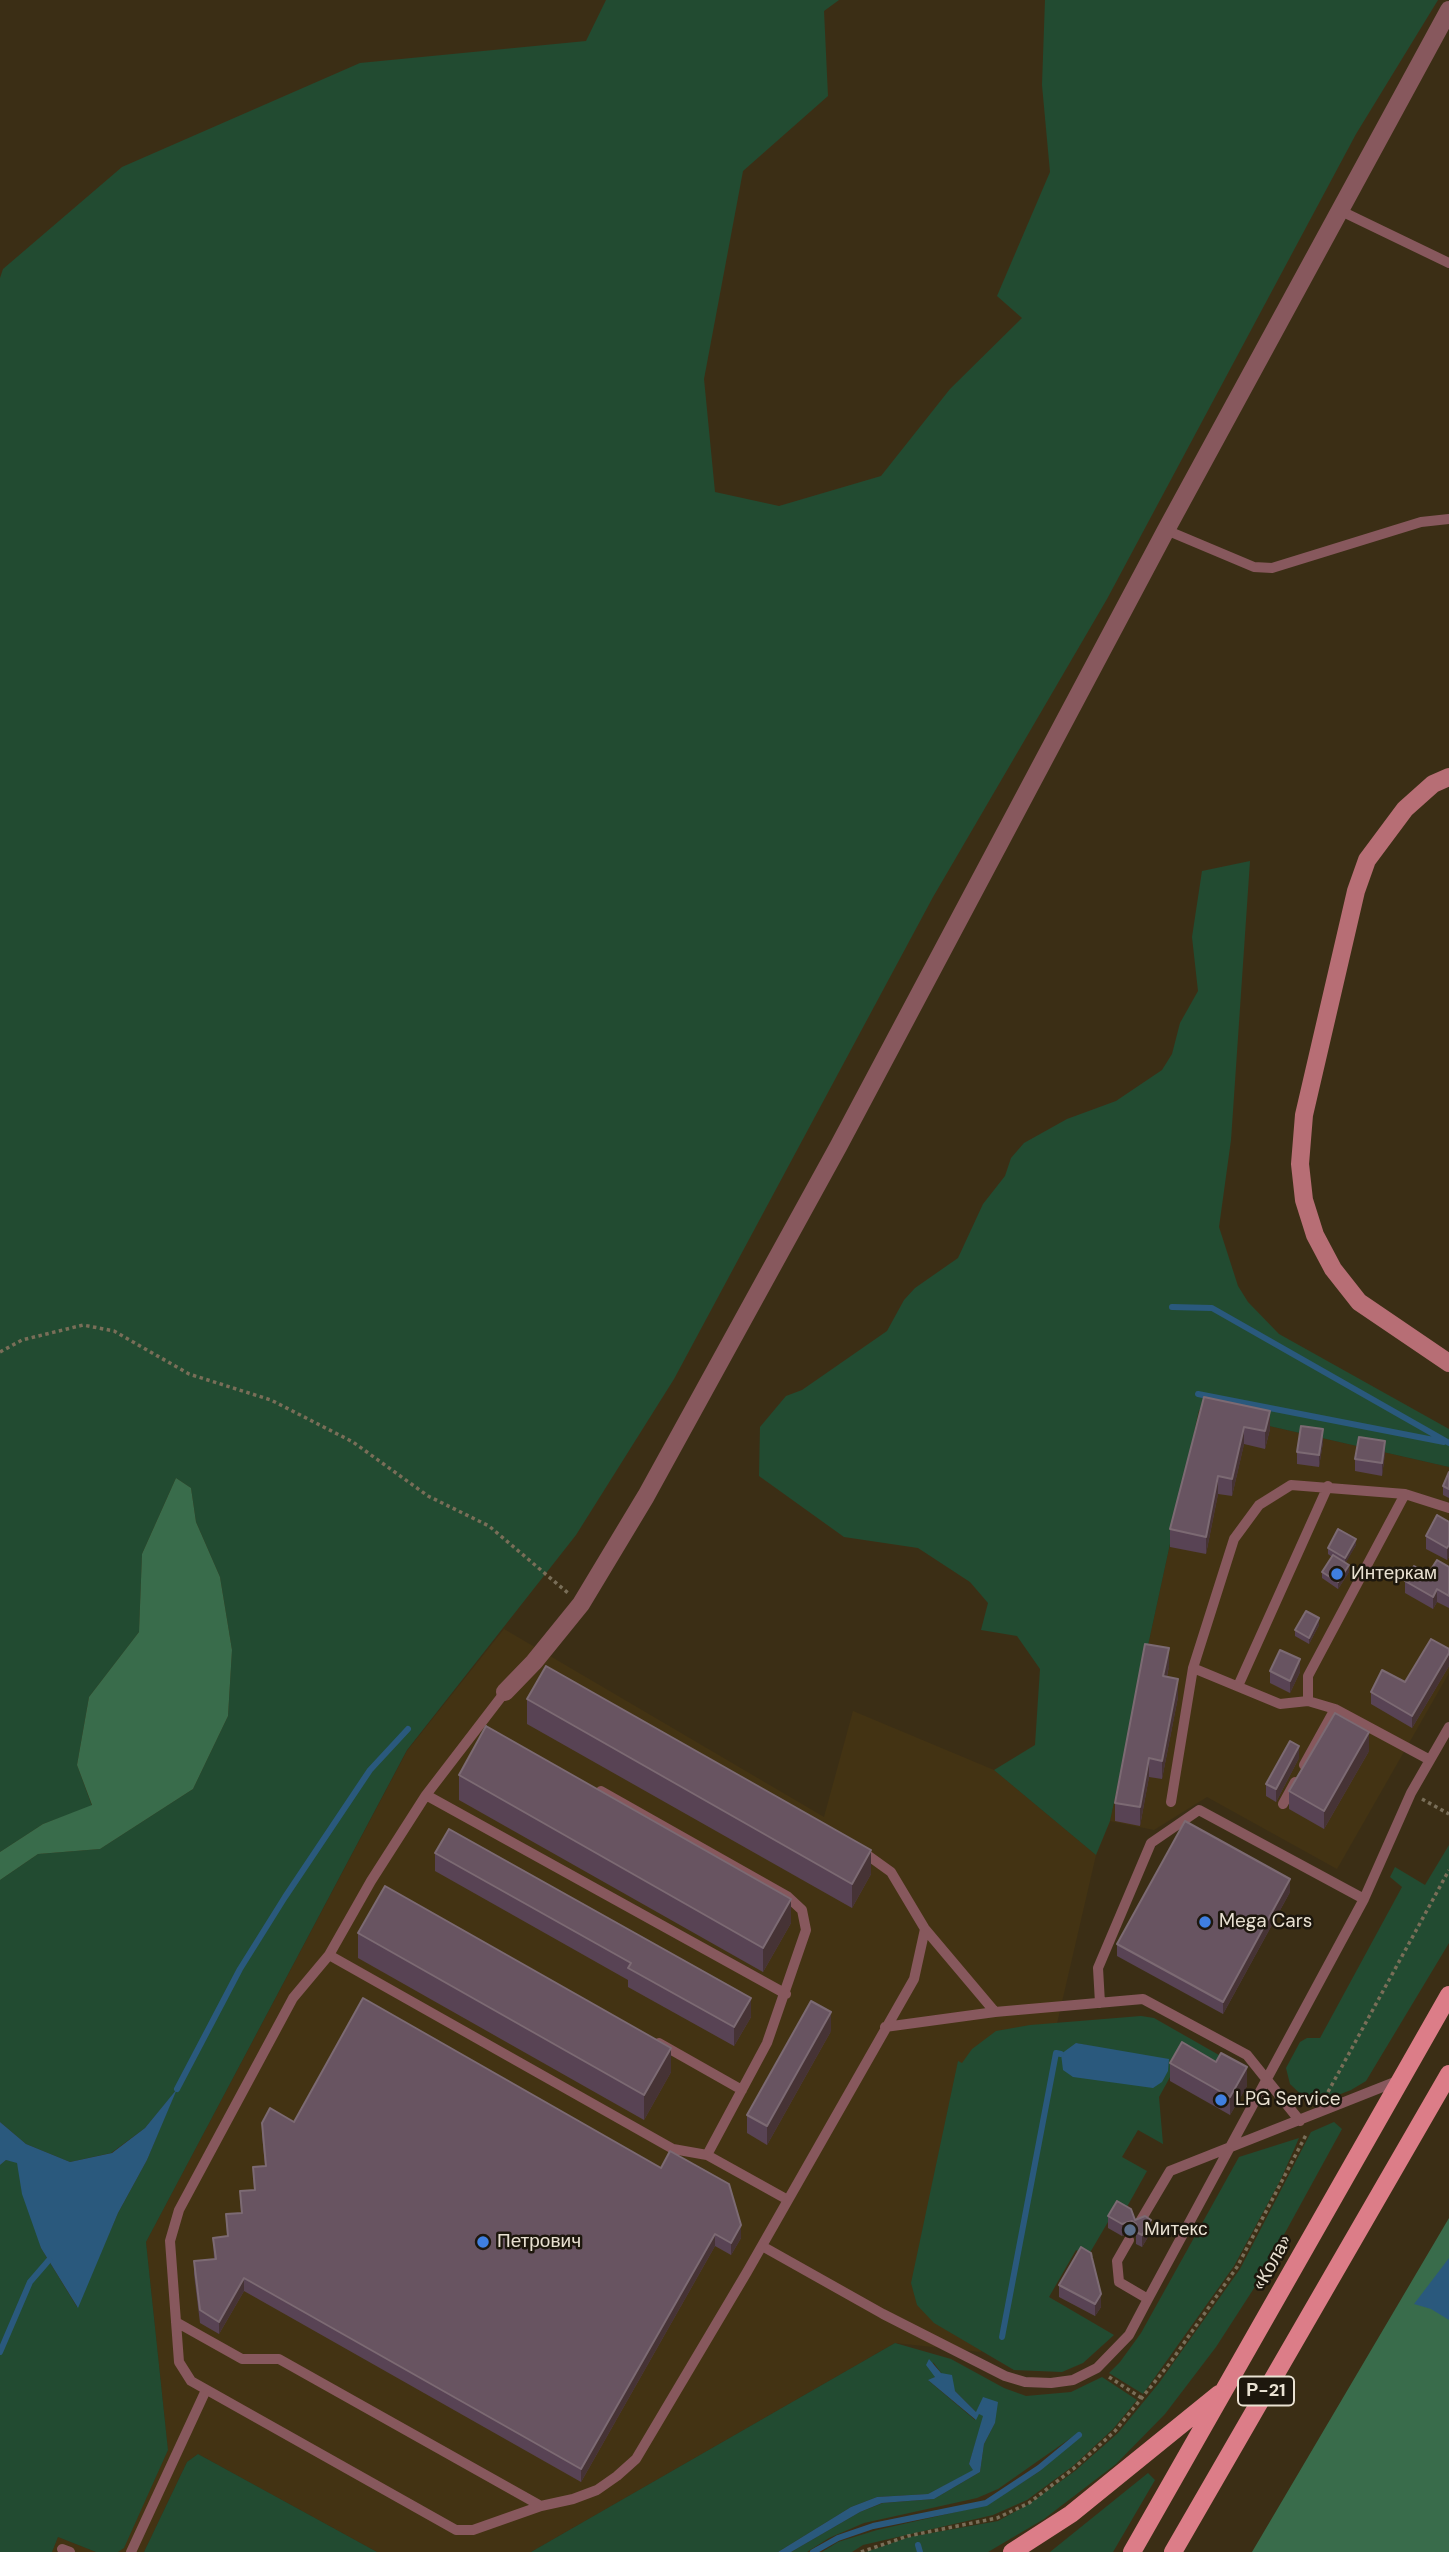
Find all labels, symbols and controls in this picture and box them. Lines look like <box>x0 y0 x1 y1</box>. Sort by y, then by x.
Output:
place label: Интеркам <box>1351 1563 1437 1585</box>
marker: Интеркам <box>1329 1566 1345 1582</box>
place label: Mega Cars <box>1219 1911 1312 1933</box>
marker: Mega Cars <box>1197 1914 1213 1930</box>
place label: LPG Service <box>1235 2089 1341 2111</box>
marker: LPG Service <box>1213 2092 1229 2108</box>
place label: Митекс <box>1144 2219 1208 2241</box>
marker: Митекс <box>1122 2222 1138 2238</box>
place label: Петрович <box>497 2231 581 2253</box>
street label: «Кола» <box>1248 2231 1298 2295</box>
marker: Петрович <box>475 2234 491 2250</box>
road number: Р-21 <box>1238 2376 1294 2406</box>

